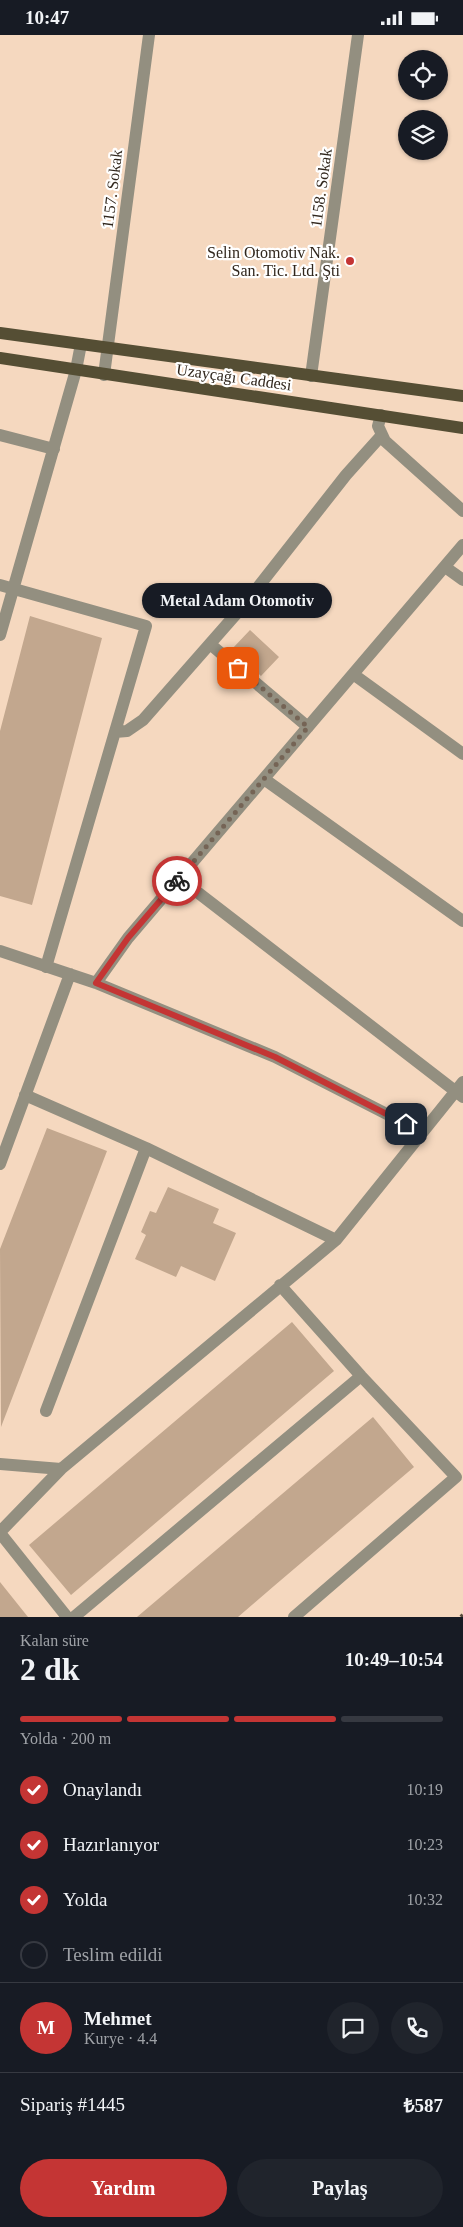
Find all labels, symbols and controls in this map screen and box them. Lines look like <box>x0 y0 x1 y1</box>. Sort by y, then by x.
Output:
text: 10:47 <box>25 7 69 28</box>
map controls <box>398 50 448 160</box>
button: locate <box>398 50 448 100</box>
button: layers <box>398 110 448 160</box>
street label: 1158. Sokak <box>307 148 335 228</box>
street label: 1157. Sokak <box>99 149 125 229</box>
place label: Selin Otomotiv Nak. San. Tic. Ltd. Şti <box>207 244 341 280</box>
marker: Selin Otomotiv Nak. San. Tic. Ltd. Şti <box>344 255 356 267</box>
street label: Uzayçağı Caddesi <box>175 361 293 395</box>
callout: Metal Adam Otomotiv <box>143 583 333 618</box>
text: Metal Adam Otomotiv <box>160 592 314 609</box>
pin <box>217 647 259 689</box>
icon: bag <box>224 654 252 682</box>
courier <box>152 856 202 906</box>
icon: bike <box>163 867 191 895</box>
pin <box>385 1103 427 1145</box>
icon: home <box>392 1110 420 1138</box>
text: Kalan süre <box>20 1632 89 1649</box>
text: 10:49–10:54 <box>345 1649 443 1670</box>
text: 2 dk <box>20 1651 80 1687</box>
text: Yolda · 200 m <box>20 1730 111 1747</box>
icon: check <box>20 1776 48 1804</box>
text: Onaylandı <box>63 1779 142 1800</box>
text: 10:19 <box>407 1781 443 1798</box>
icon: check <box>20 1831 48 1859</box>
text: Hazırlanıyor <box>63 1834 159 1855</box>
text: 10:23 <box>407 1836 443 1853</box>
icon: check <box>20 1886 48 1914</box>
text: Yolda <box>63 1889 108 1910</box>
text: 10:32 <box>407 1891 443 1908</box>
text: Teslim edildi <box>63 1944 162 1965</box>
button: chat <box>327 2002 379 2054</box>
button: phone <box>391 2002 443 2054</box>
text: Mehmet <box>84 2008 152 2029</box>
text: M <box>37 2017 55 2038</box>
text: Kurye · 4.4 <box>84 2030 157 2047</box>
text: Sipariş #1445 <box>20 2094 125 2115</box>
text: ₺587 <box>404 2095 443 2116</box>
button: Yardım <box>20 2159 227 2217</box>
button: Paylaş <box>237 2159 443 2217</box>

